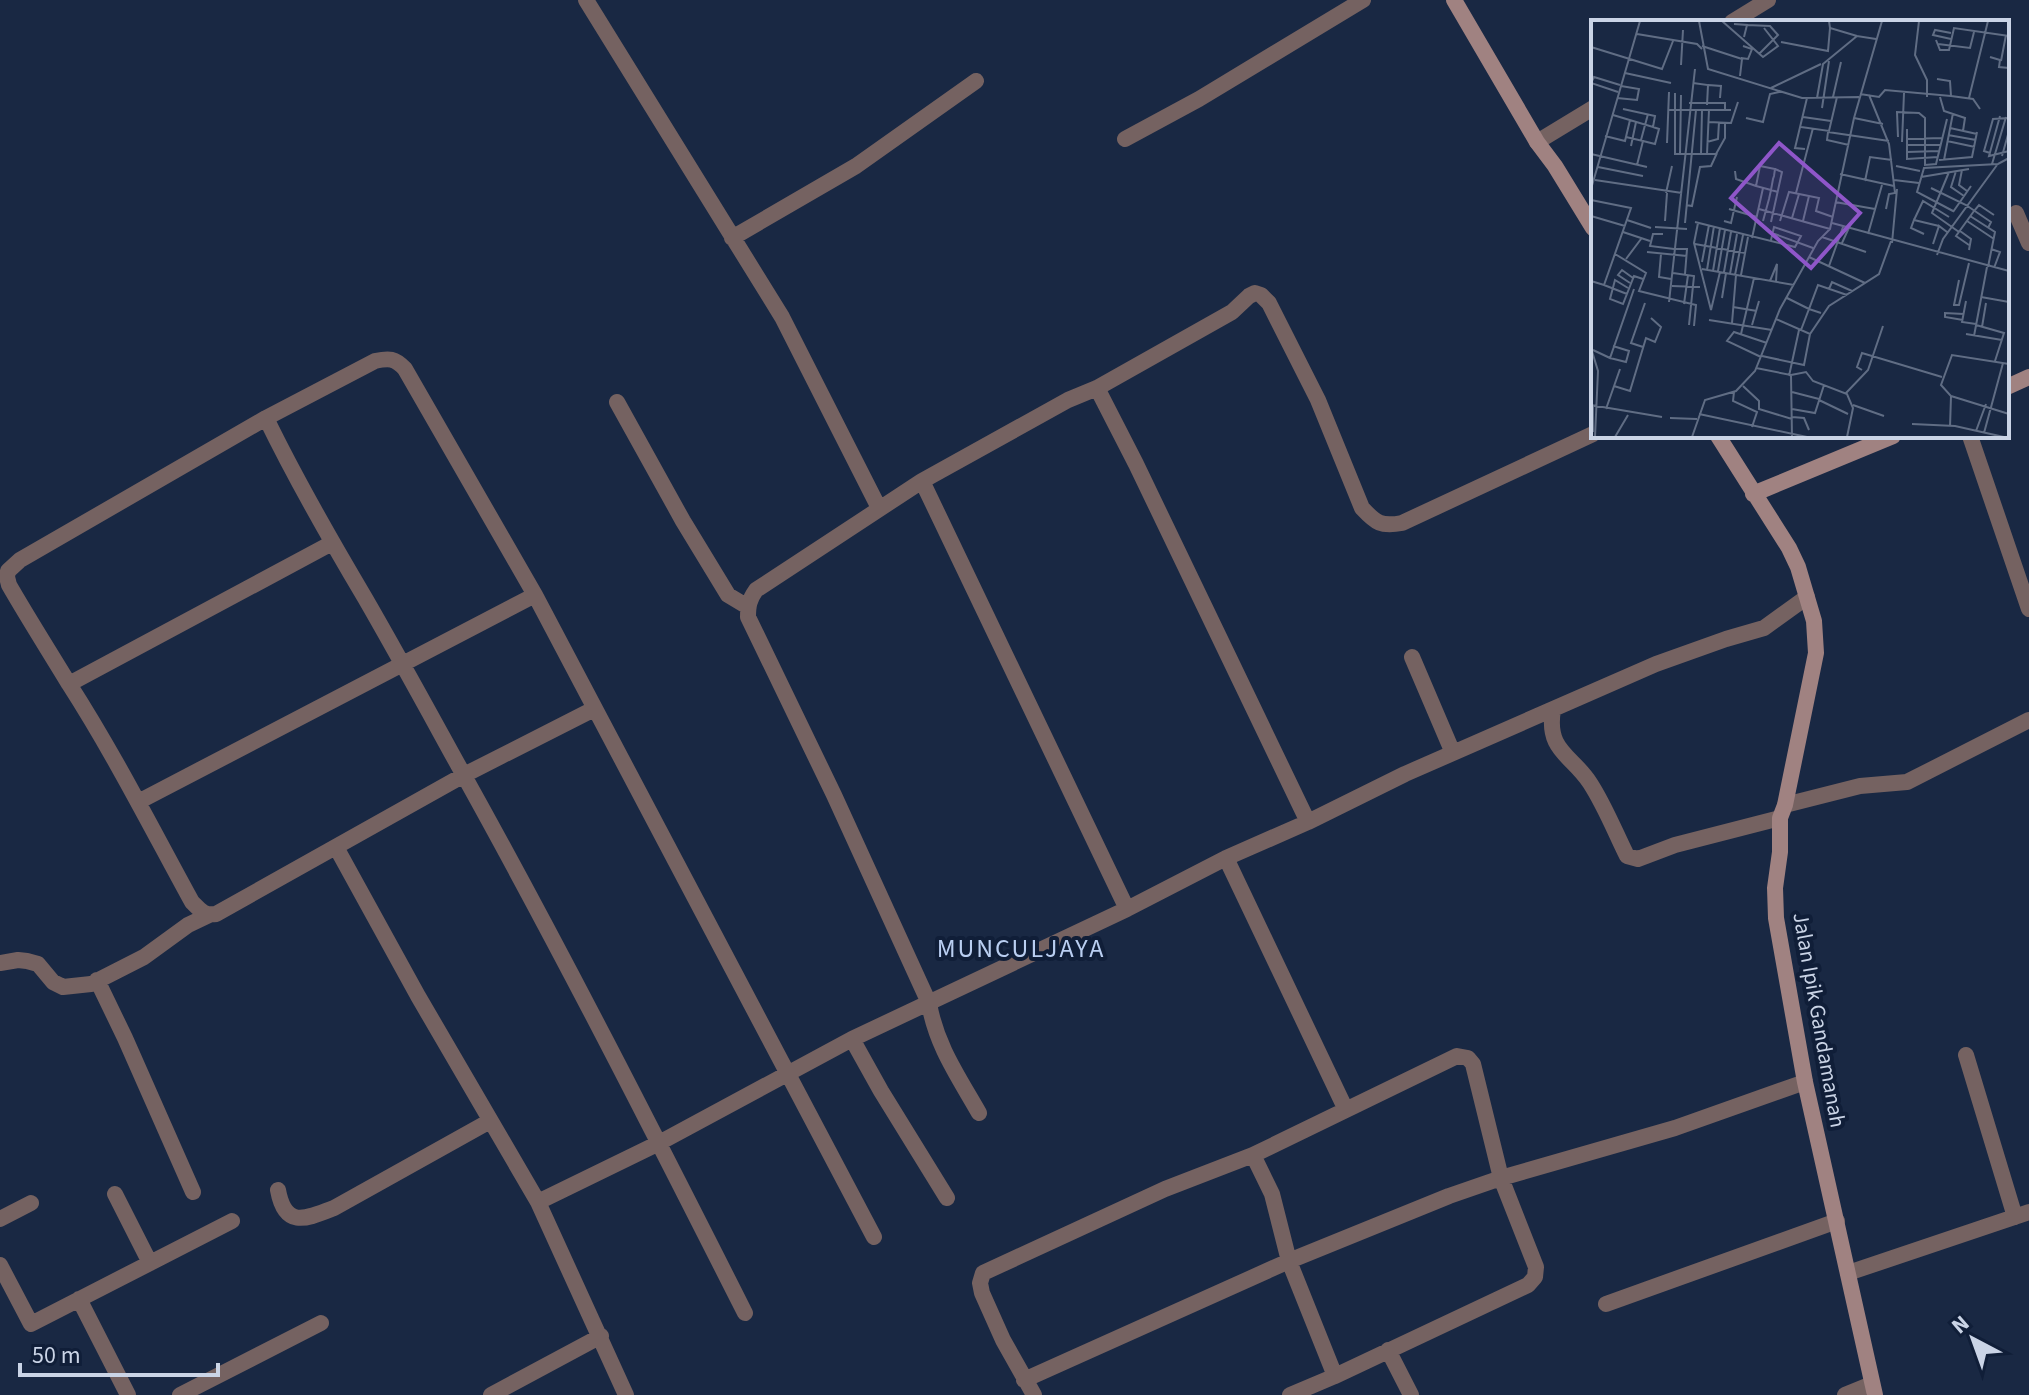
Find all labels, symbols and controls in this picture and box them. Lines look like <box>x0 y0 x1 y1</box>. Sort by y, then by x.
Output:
inset map <box>1591 20 2009 438</box>
street label: Jalan Ipik Gandamanah <box>1784 910 1854 1130</box>
district label: MUNCULJAYA <box>937 930 1105 967</box>
north arrow <box>1933 1299 2013 1379</box>
text: N <box>1945 1308 1977 1342</box>
scale bar <box>20 1327 218 1377</box>
text: 50 m <box>32 1338 81 1373</box>

